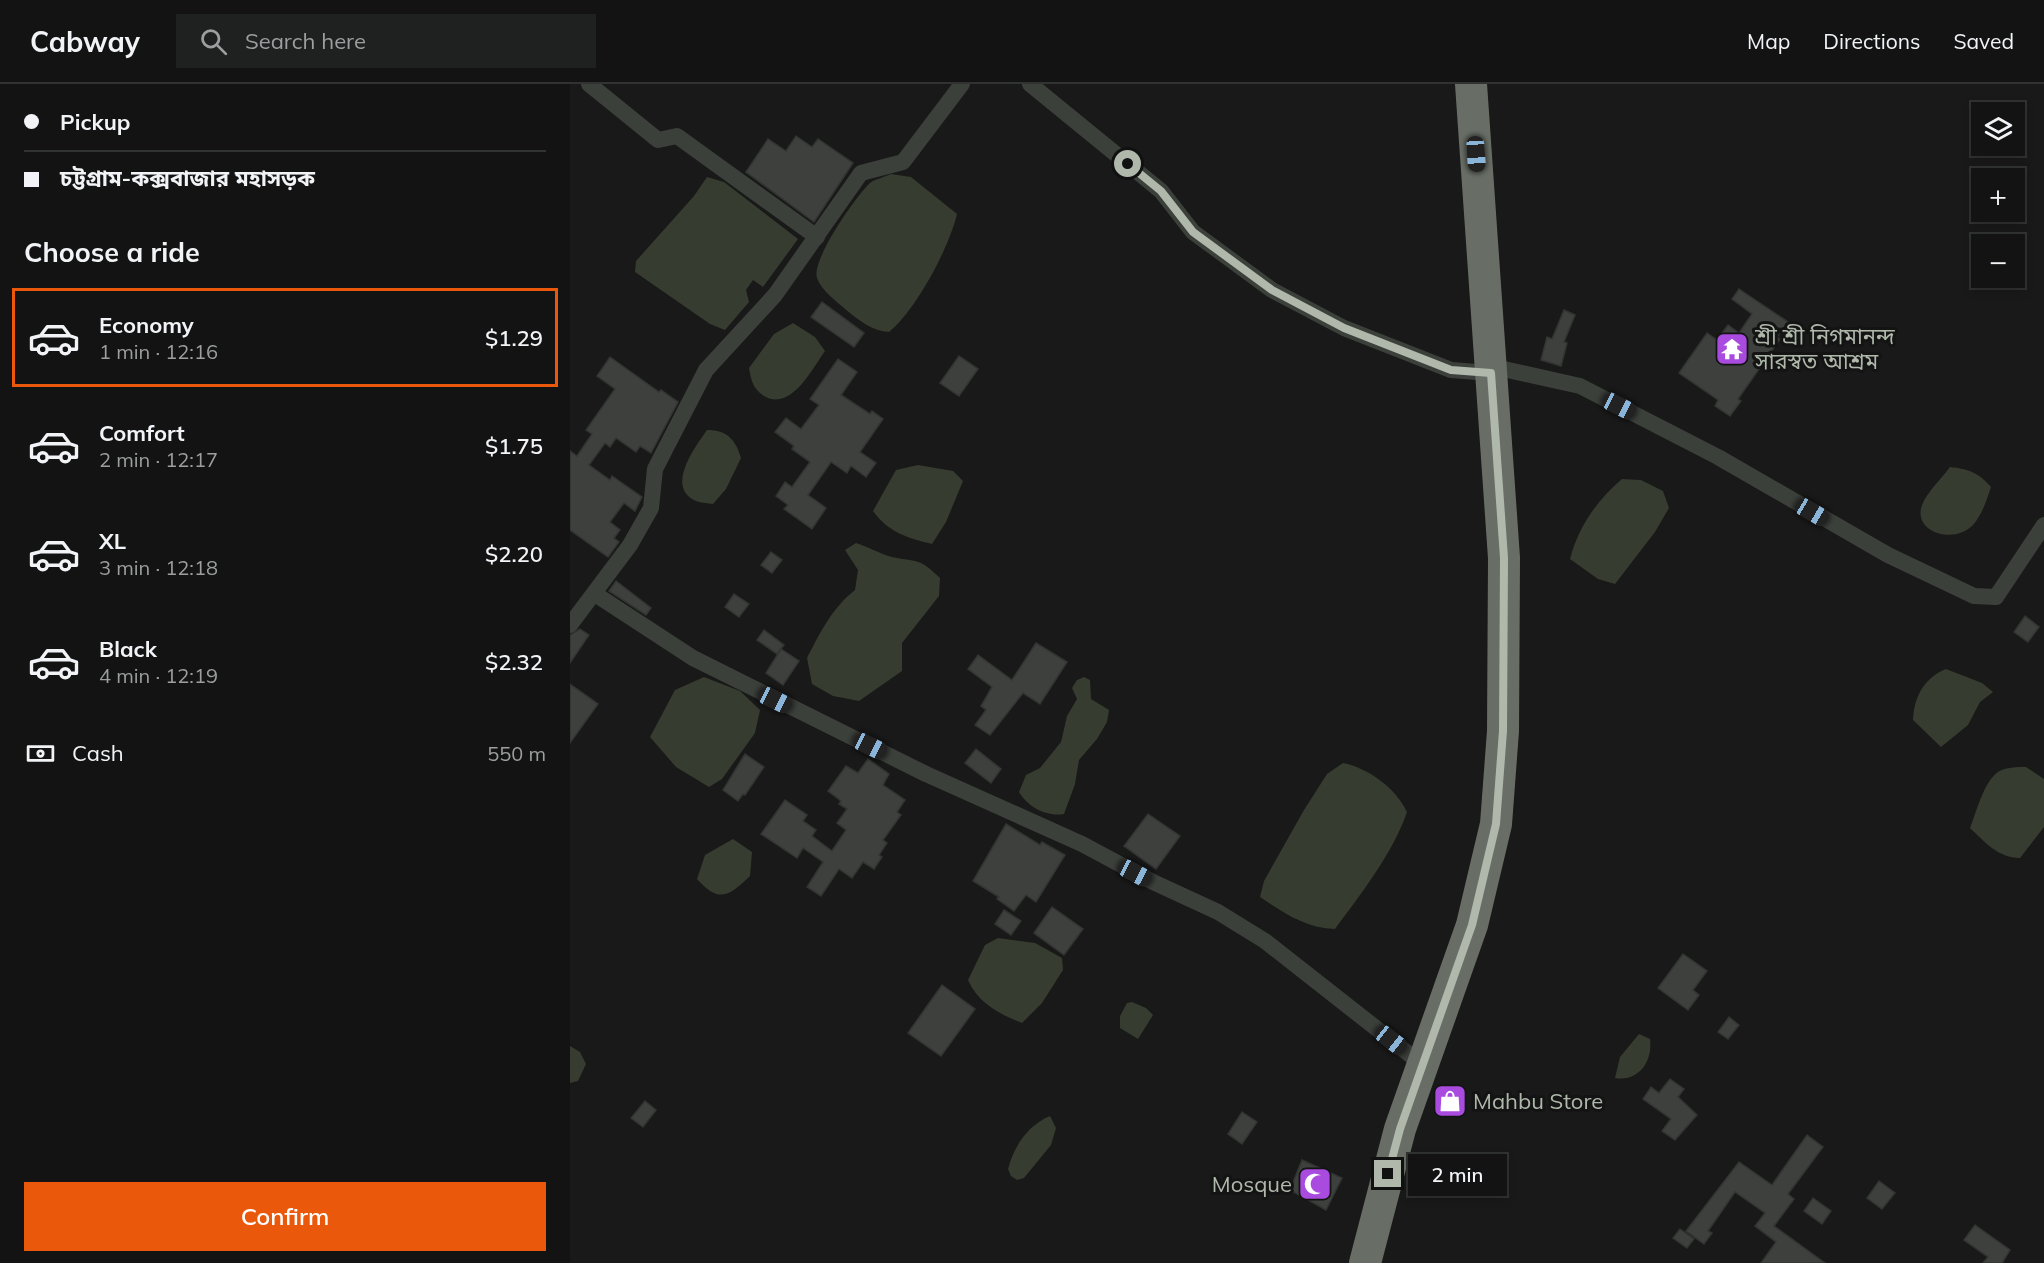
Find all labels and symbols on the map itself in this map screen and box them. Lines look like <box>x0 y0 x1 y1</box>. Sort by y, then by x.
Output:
car <box>1466 135 1486 173</box>
route start <box>1114 150 1141 177</box>
place label: শ্রী শ্রী নিগমানন্দ সারস্বত আশ্রম <box>1754 322 1896 375</box>
temple icon: শ্রী শ্রী নিগমানন্দ সারস্বত আশ্রম <box>1714 331 1750 367</box>
car <box>1599 390 1639 422</box>
car <box>1792 495 1832 529</box>
car <box>755 684 795 716</box>
car <box>850 730 890 762</box>
car <box>1115 857 1155 889</box>
car <box>1371 1022 1411 1058</box>
shop icon: Mahbu Store <box>1432 1083 1468 1119</box>
place label: Mahbu Store <box>1473 1087 1603 1115</box>
callout: 2 min <box>1409 1153 1508 1195</box>
route end <box>1374 1160 1401 1187</box>
mosque icon: Mosque <box>1297 1166 1333 1202</box>
place label: Mosque <box>1212 1170 1292 1198</box>

